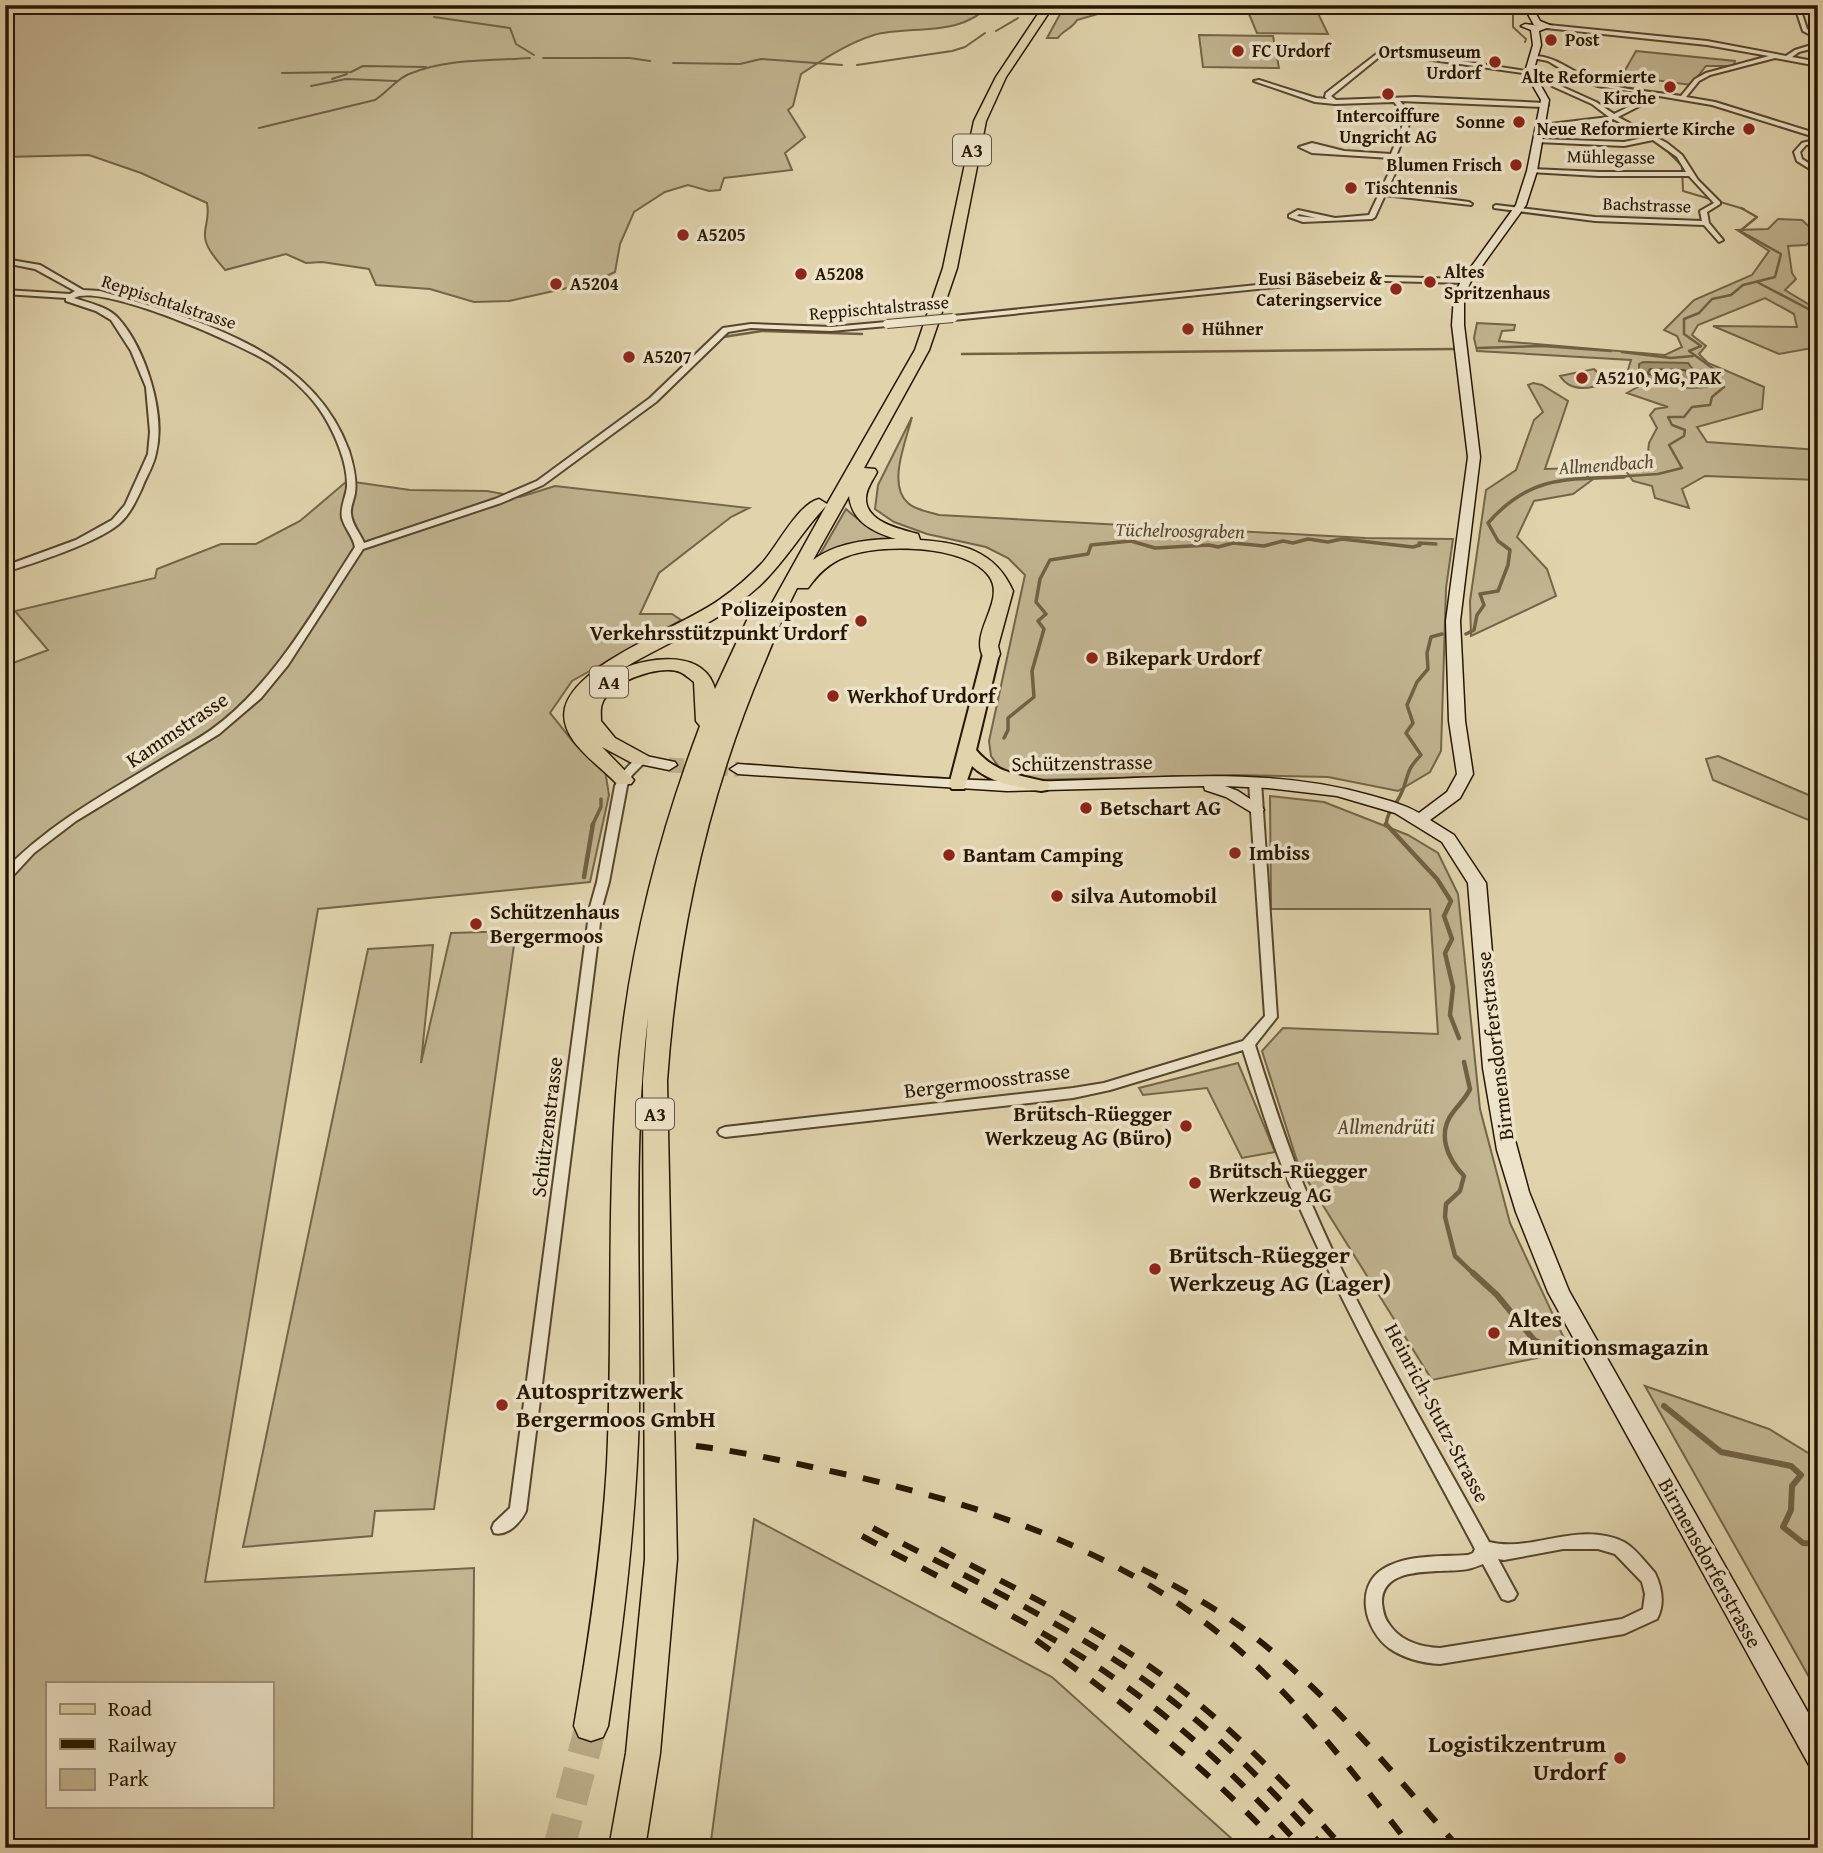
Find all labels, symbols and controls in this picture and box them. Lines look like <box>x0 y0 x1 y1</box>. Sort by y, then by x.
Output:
place label: Post <box>1565 26 1600 53</box>
marker: Post <box>1543 32 1559 48</box>
place label: FC Urdorf <box>1252 37 1333 64</box>
place label: Ortsmuseum Urdorf <box>1379 38 1484 86</box>
marker: FC Urdorf <box>1230 43 1246 59</box>
marker: Ortsmuseum Urdorf <box>1487 54 1503 70</box>
place label: Alte Reformierte Kirche <box>1521 63 1656 111</box>
marker: Alte Reformierte Kirche <box>1662 79 1678 95</box>
marker: Intercoiffure Ungricht AG <box>1380 86 1396 102</box>
place label: Intercoiffure Ungricht AG <box>1336 102 1440 150</box>
place label: Sonne <box>1456 108 1505 135</box>
marker: Sonne <box>1511 114 1527 130</box>
place label: Neue Reformierte Kirche <box>1537 115 1735 142</box>
marker: Neue Reformierte Kirche <box>1741 121 1757 137</box>
road number: A3 <box>953 134 991 166</box>
street label: Mühlegasse <box>1567 142 1655 171</box>
place label: Blumen Frisch <box>1387 151 1502 178</box>
marker: Blumen Frisch <box>1508 157 1524 173</box>
place label: Tischtennis <box>1365 174 1458 201</box>
marker: Tischtennis <box>1343 180 1359 196</box>
street label: Bachstrasse <box>1602 189 1692 220</box>
place label: A5205 <box>697 221 746 248</box>
marker: A5205 <box>675 227 691 243</box>
place label: Altes Spritzenhaus <box>1444 258 1551 306</box>
place label: A5208 <box>815 260 864 287</box>
place label: Eusi Bäsebeiz & Cateringservice <box>1256 265 1382 313</box>
marker: A5208 <box>793 266 809 282</box>
street label: Reppischtalstrasse <box>98 267 240 336</box>
place label: A5204 <box>570 270 619 297</box>
marker: Altes Spritzenhaus <box>1422 274 1438 290</box>
marker: A5204 <box>548 276 564 292</box>
marker: Eusi Bäsebeiz & Cateringservice <box>1388 281 1404 297</box>
street label: Reppischtalstrasse <box>808 288 950 327</box>
place label: Hühner <box>1202 315 1264 342</box>
marker: Hühner <box>1180 321 1196 337</box>
place label: A5207 <box>643 343 692 370</box>
marker: A5207 <box>621 349 637 365</box>
place label: A5210, MG, PAK <box>1596 364 1722 391</box>
marker: A5210, MG, PAK <box>1574 370 1590 386</box>
water label: Allmendbach <box>1557 447 1655 481</box>
water label: Tüchelroosgraben <box>1115 515 1245 545</box>
place label: Polizeiposten Verkehrsstützpunkt Urdorf <box>590 593 850 648</box>
marker: Polizeiposten Verkehrsstützpunkt Urdorf <box>853 613 869 629</box>
place label: Bikepark Urdorf <box>1106 642 1263 673</box>
marker: Bikepark Urdorf <box>1084 650 1100 666</box>
road number: A4 <box>590 666 628 698</box>
place label: Werkhof Urdorf <box>847 680 998 711</box>
street label: Kammstrasse <box>119 684 234 775</box>
marker: Werkhof Urdorf <box>825 688 841 704</box>
street label: Schützenstrasse <box>1011 746 1153 779</box>
place label: Betschart AG <box>1100 792 1221 823</box>
marker: Betschart AG <box>1078 800 1094 816</box>
place label: Imbiss <box>1249 837 1310 868</box>
place label: Bantam Camping <box>963 839 1124 870</box>
marker: Imbiss <box>1227 845 1243 861</box>
marker: Bantam Camping <box>941 847 957 863</box>
place label: silva Automobil <box>1071 880 1218 911</box>
marker: silva Automobil <box>1049 888 1065 904</box>
place label: Schützenhaus Bergermoos <box>490 896 620 951</box>
marker: Schützenhaus Bergermoos <box>468 916 484 932</box>
street label: Birmensdorferstrasse <box>1468 950 1521 1142</box>
street label: Schützenstrasse <box>523 1055 571 1199</box>
street label: Bergermoosstrasse <box>902 1055 1072 1106</box>
road number: A3 <box>636 1098 674 1130</box>
place label: Brütsch-Rüegger Werkzeug AG (Büro) <box>985 1098 1172 1153</box>
park label: Allmendrüti <box>1336 1111 1435 1142</box>
marker: Brütsch-Rüegger Werkzeug AG (Büro) <box>1178 1118 1194 1134</box>
place label: Brütsch-Rüegger Werkzeug AG <box>1209 1155 1368 1210</box>
marker: Brütsch-Rüegger Werkzeug AG <box>1187 1175 1203 1191</box>
place label: Brütsch-Rüegger Werkzeug AG (Lager) <box>1169 1237 1391 1300</box>
marker: Brütsch-Rüegger Werkzeug AG (Lager) <box>1147 1261 1163 1277</box>
place label: Altes Munitionsmagazin <box>1508 1301 1709 1364</box>
street label: Heinrich-Stutz-Strasse <box>1377 1317 1498 1508</box>
marker: Altes Munitionsmagazin <box>1486 1325 1502 1341</box>
place label: Autospritzwerk Bergermoos GmbH <box>516 1373 716 1436</box>
marker: Autospritzwerk Bergermoos GmbH <box>494 1397 510 1413</box>
street label: Birmensdorferstrasse <box>1651 1472 1770 1654</box>
legend <box>46 1682 273 1808</box>
text: Road <box>108 1693 153 1724</box>
place label: Logistikzentrum Urdorf <box>1428 1726 1609 1789</box>
text: Railway <box>108 1729 177 1760</box>
marker: Logistikzentrum Urdorf <box>1612 1750 1628 1766</box>
text: Park <box>108 1763 149 1794</box>

